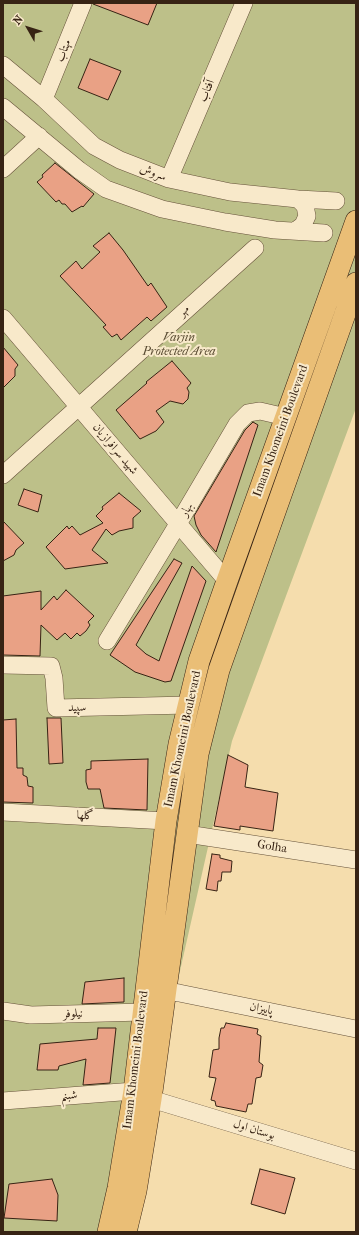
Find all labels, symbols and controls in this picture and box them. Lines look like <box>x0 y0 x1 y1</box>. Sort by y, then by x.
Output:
north arrow <box>8 8 48 48</box>
text: N <box>11 13 26 27</box>
street label: مهتاب <box>53 38 75 64</box>
street label: آفتاب <box>196 78 218 104</box>
street label: سروش <box>138 162 168 184</box>
street label: مهر <box>175 302 193 320</box>
park label: Varjin Protected Area <box>142 331 216 359</box>
street label: Imam Khomeini Boulevard <box>250 363 312 499</box>
street label: شهید سرافرازیان <box>89 420 141 478</box>
street label: بهار <box>177 500 197 520</box>
street label: Imam Khomeini Boulevard <box>161 669 205 809</box>
street label: سپید <box>68 700 86 716</box>
street label: گلها <box>76 808 94 824</box>
street label: Golha <box>256 838 288 856</box>
street label: Imam Khomeini Boulevard <box>120 990 152 1130</box>
street label: پاییزان <box>248 1000 274 1018</box>
street label: نیلوفر <box>63 1006 83 1022</box>
street label: شبنم <box>60 1088 78 1104</box>
street label: بوستان اول <box>231 1117 277 1143</box>

